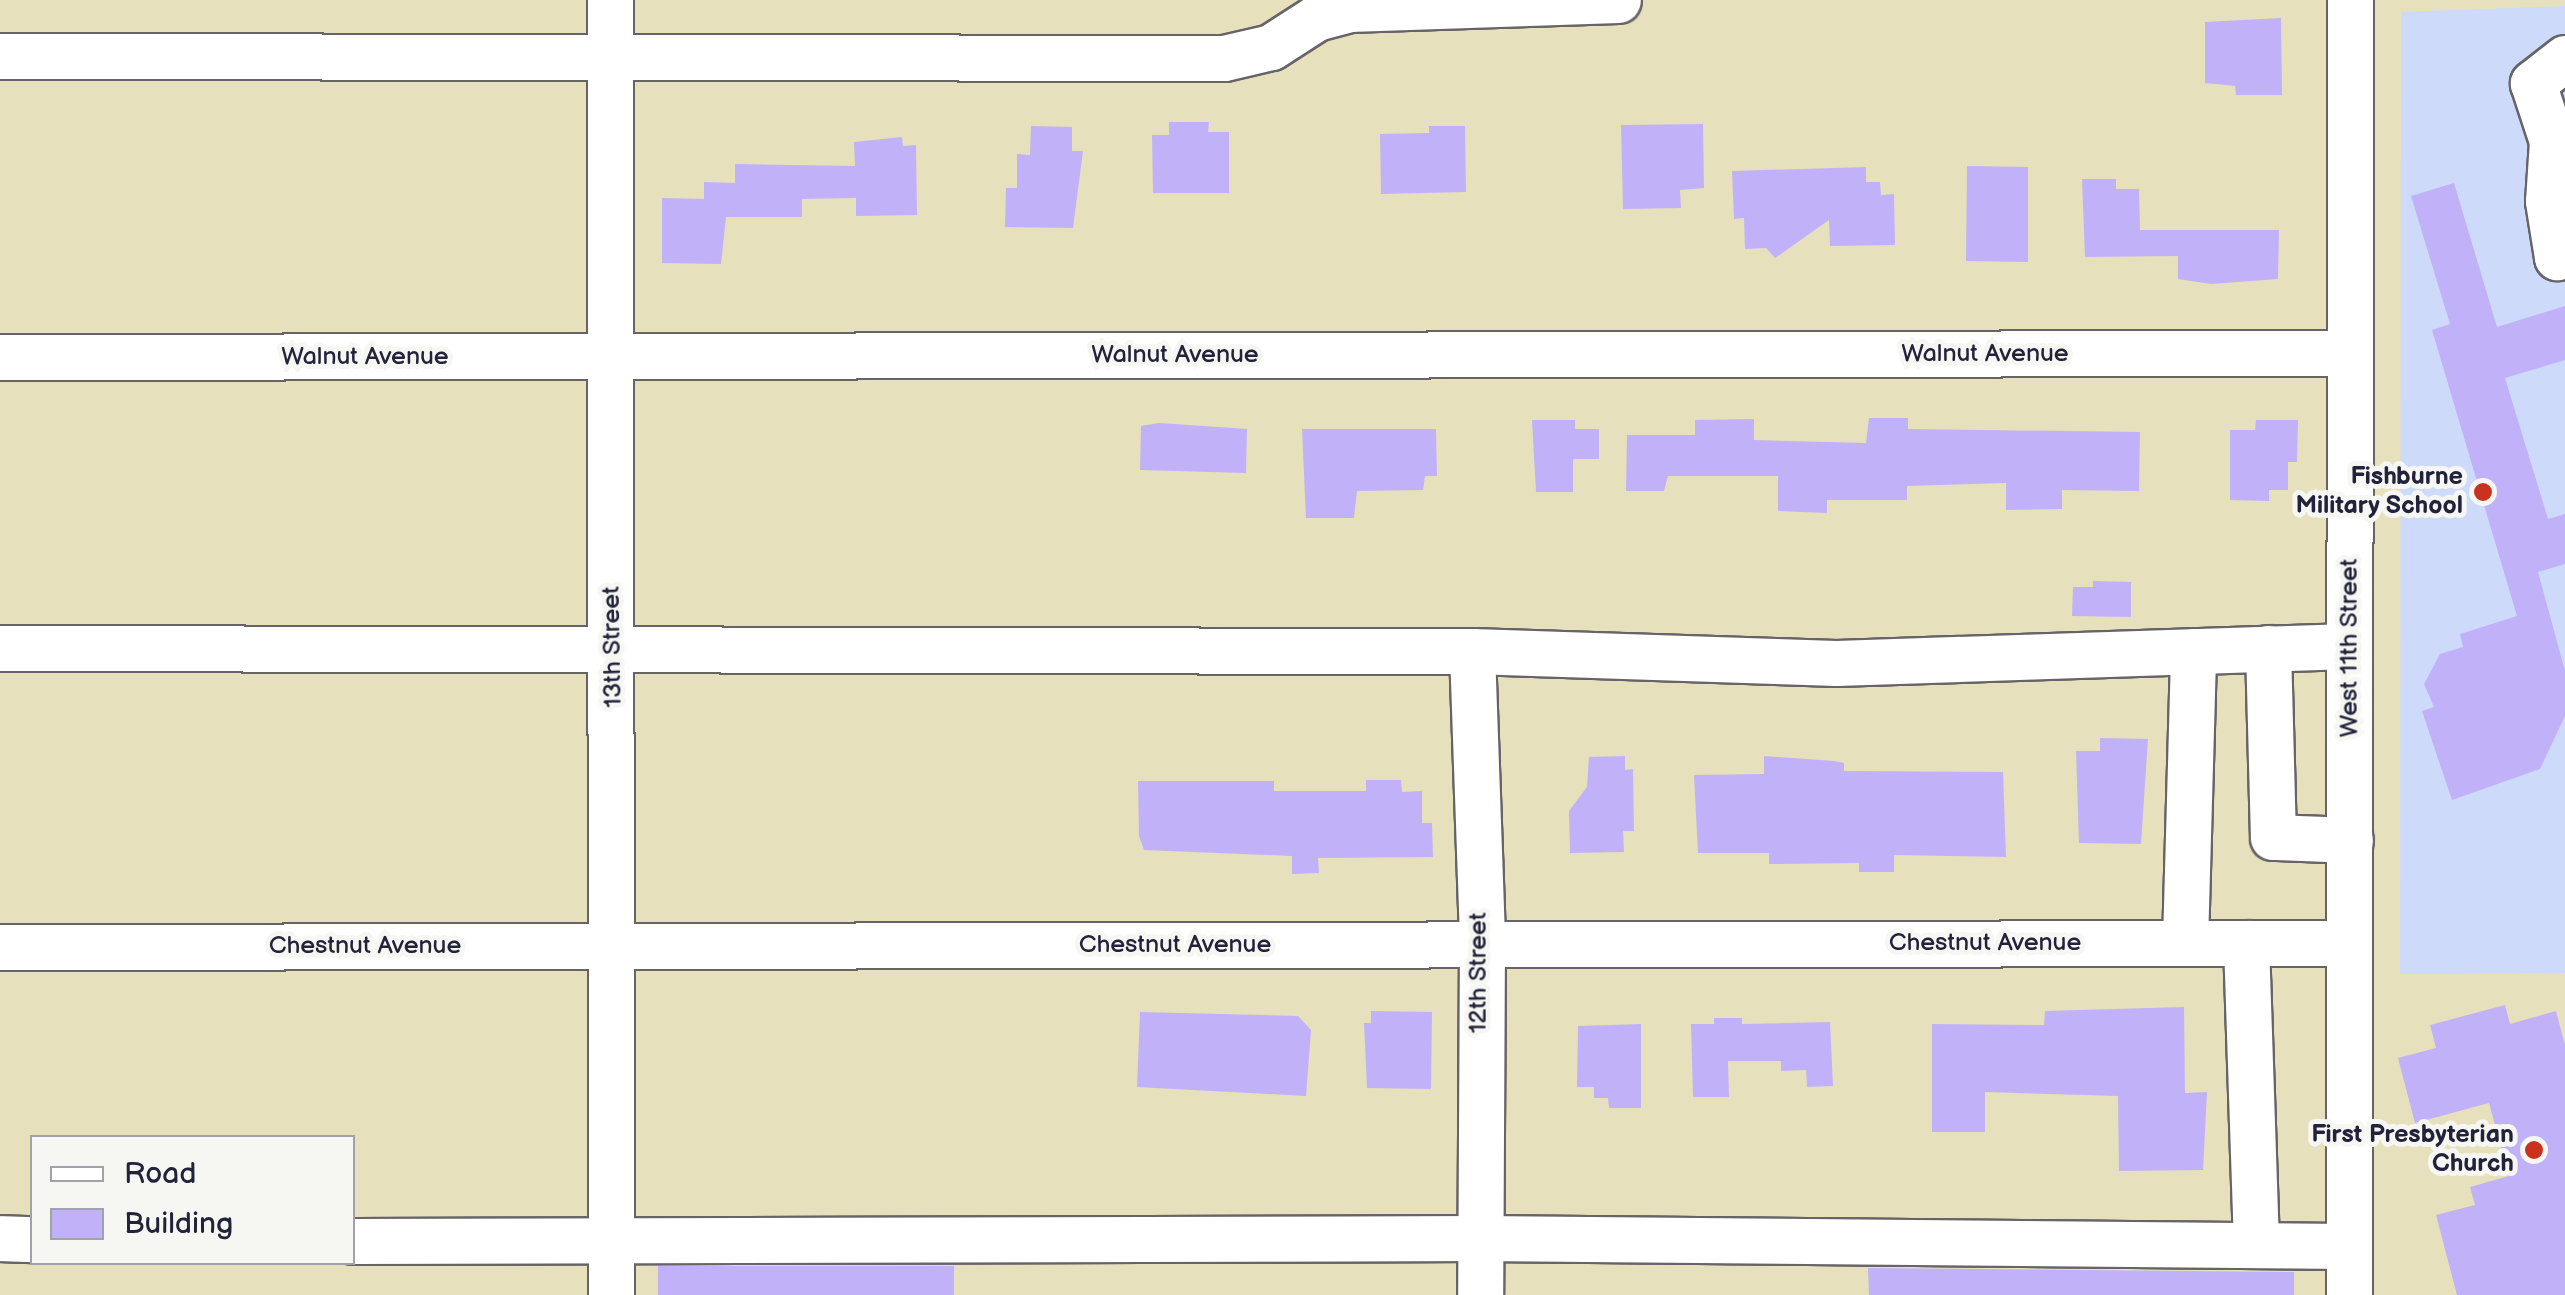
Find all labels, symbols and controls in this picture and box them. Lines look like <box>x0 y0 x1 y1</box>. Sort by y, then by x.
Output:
street label: Walnut Avenue <box>1901 339 2069 369</box>
street label: Walnut Avenue <box>1091 340 1259 370</box>
street label: Walnut Avenue <box>281 342 449 372</box>
place label: Fishburne Military School <box>2295 463 2463 522</box>
marker: Fishburne Military School <box>2472 481 2494 503</box>
street label: West 11th Street <box>2335 558 2365 738</box>
street label: 13th Street <box>597 586 629 708</box>
street label: 12th Street <box>1464 912 1494 1034</box>
street label: Chestnut Avenue <box>1889 928 2081 958</box>
street label: Chestnut Avenue <box>1079 930 1271 960</box>
street label: Chestnut Avenue <box>269 931 461 961</box>
place label: First Presbyterian Church <box>2311 1121 2514 1180</box>
legend <box>30 1135 355 1265</box>
marker: First Presbyterian Church <box>2523 1139 2545 1161</box>
text: Road <box>124 1156 197 1192</box>
text: Building <box>124 1206 233 1242</box>

